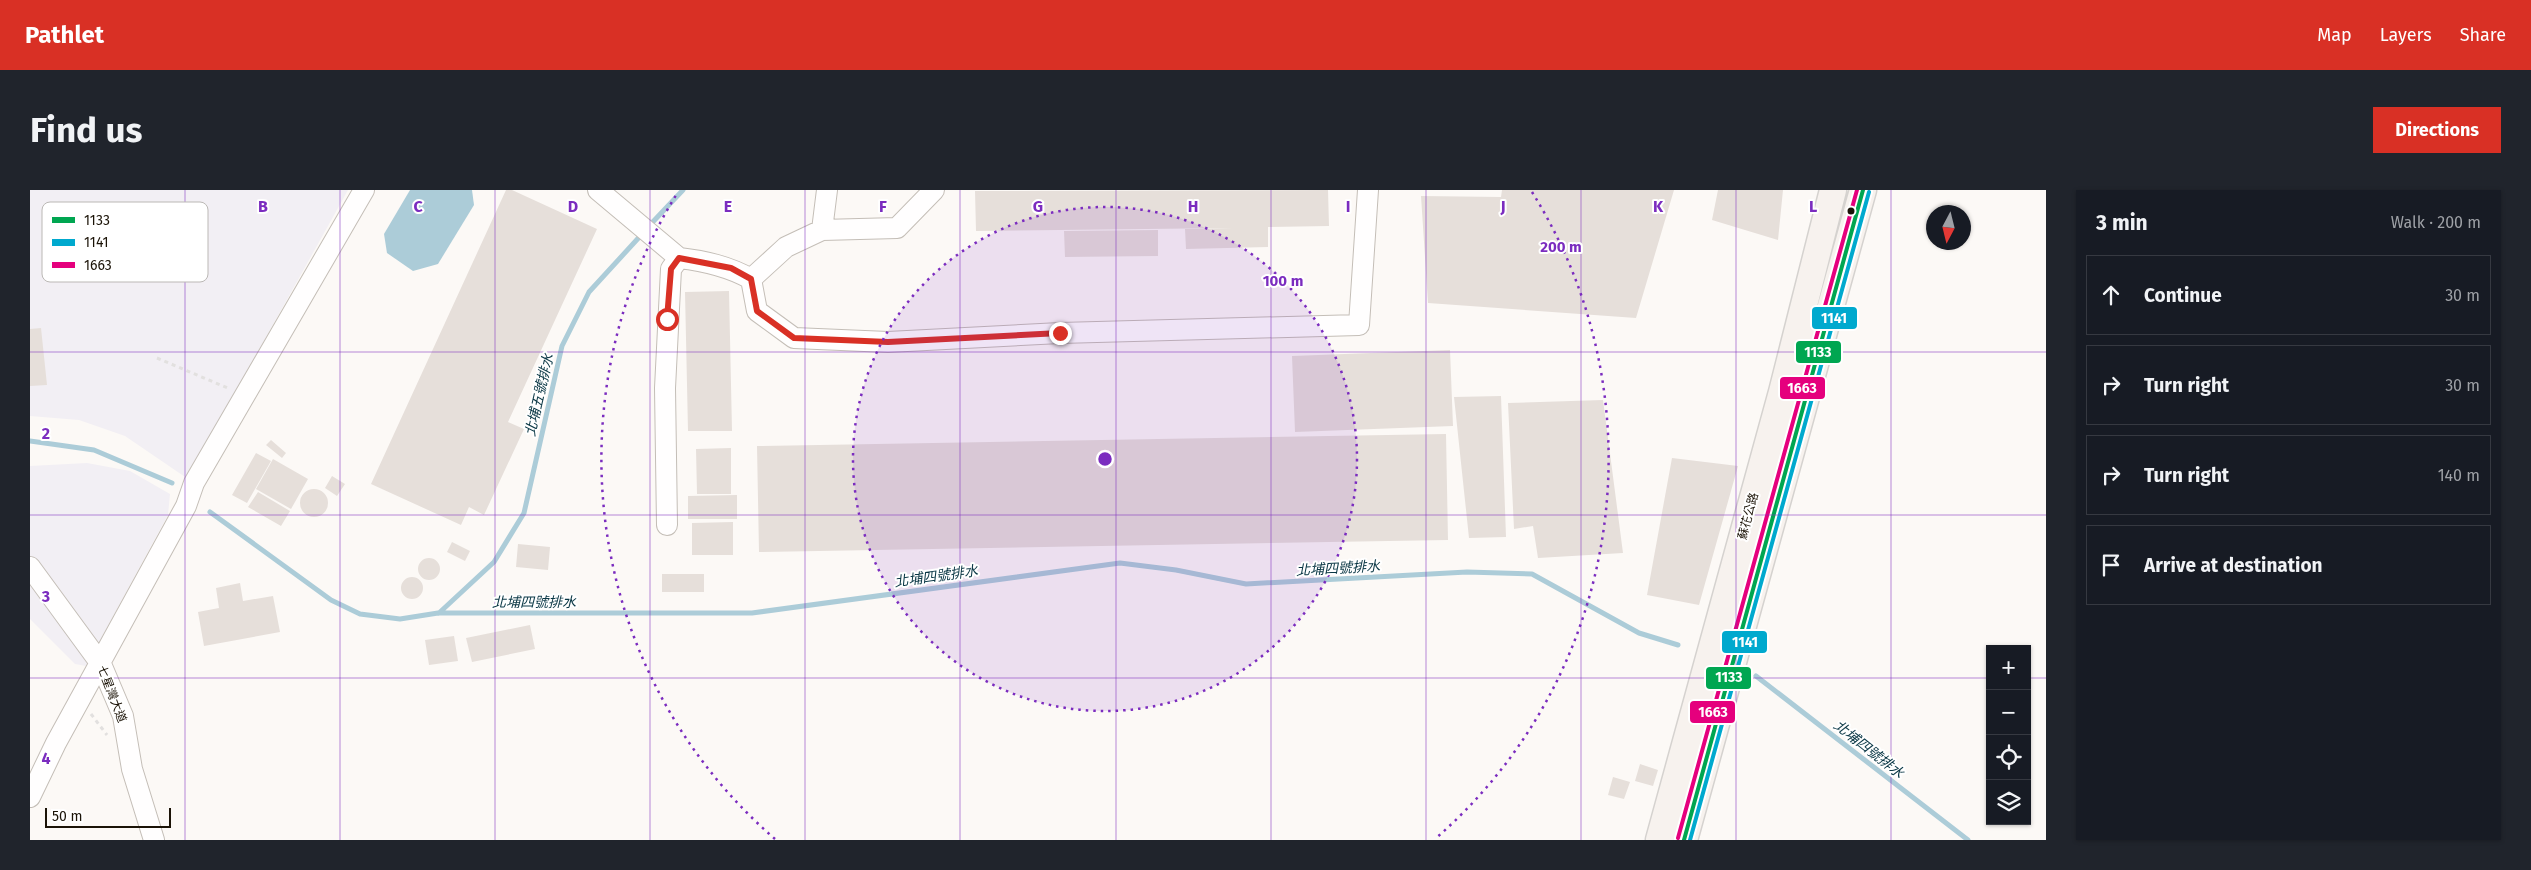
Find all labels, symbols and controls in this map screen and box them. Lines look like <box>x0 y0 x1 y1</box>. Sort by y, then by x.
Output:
text: Pathlet <box>25 21 104 49</box>
text: Map <box>2317 24 2352 46</box>
text: Layers <box>2380 24 2432 46</box>
text: Share <box>2460 24 2506 46</box>
button: Directions <box>2373 107 2501 153</box>
text: Find us <box>30 109 142 151</box>
text: B <box>258 197 268 216</box>
text: C <box>413 197 423 216</box>
text: D <box>568 197 578 216</box>
text: E <box>724 197 732 216</box>
text: F <box>879 197 887 216</box>
text: G <box>1033 197 1043 216</box>
text: H <box>1188 197 1198 216</box>
text: I <box>1346 197 1350 216</box>
text: J <box>1499 197 1506 216</box>
text: K <box>1653 197 1664 216</box>
text: L <box>1809 197 1817 216</box>
legend <box>42 202 208 282</box>
north arrow <box>1926 205 1971 250</box>
unlabelled marker <box>1846 206 1856 216</box>
text: 3 min <box>2096 210 2148 236</box>
text: 1133 <box>84 212 110 229</box>
text: Walk · 200 m <box>2391 213 2481 232</box>
text: 1141 <box>84 234 109 251</box>
text: 200 m <box>1540 238 1582 256</box>
text: 1663 <box>84 257 112 274</box>
text: 100 m <box>1263 272 1303 290</box>
icon: ahead <box>2097 281 2125 309</box>
text: Continue <box>2144 284 2222 307</box>
text: 30 m <box>2445 286 2480 305</box>
line badge: 1141 <box>1811 306 1858 330</box>
route start <box>656 308 679 331</box>
text: 1141 <box>1821 310 1847 327</box>
route end <box>1049 322 1072 345</box>
line badge: 1133 <box>1795 340 1842 364</box>
text: 1133 <box>1804 344 1832 361</box>
water label: 北埔五號排水 <box>522 351 557 438</box>
icon: right <box>2097 371 2125 399</box>
text: Turn right <box>2144 374 2229 397</box>
line badge: 1663 <box>1779 376 1826 400</box>
text: 30 m <box>2445 376 2480 395</box>
text: 1663 <box>1787 380 1817 397</box>
text: 2 <box>42 424 50 443</box>
centre of rings <box>1096 450 1114 468</box>
icon: right <box>2097 461 2125 489</box>
text: Turn right <box>2144 464 2229 487</box>
text: 140 m <box>2438 466 2480 485</box>
street label: 蘇花公路 <box>1735 491 1761 541</box>
icon: arrive <box>2097 551 2125 579</box>
text: Arrive at destination <box>2144 554 2323 577</box>
water label: 北埔四號排水 <box>1296 558 1381 579</box>
water label: 北埔四號排水 <box>893 562 980 591</box>
text: 3 <box>41 587 50 606</box>
water label: 北埔四號排水 <box>492 594 577 611</box>
line badge: 1141 <box>1721 630 1768 654</box>
text: 1141 <box>1732 634 1758 651</box>
map controls <box>1986 645 2031 825</box>
button: + <box>1986 645 2031 690</box>
street label: 七星灣大道 <box>95 663 129 725</box>
line badge: 1133 <box>1705 666 1752 690</box>
text: 1133 <box>1715 669 1743 686</box>
button: − <box>1986 690 2031 735</box>
line badge: 1663 <box>1689 700 1736 724</box>
text: 1663 <box>1698 704 1728 721</box>
water label: 北埔四號排水 <box>1830 717 1908 783</box>
button: locate <box>1986 735 2031 780</box>
text: 4 <box>41 749 51 768</box>
button: layers <box>1986 780 2031 825</box>
scale bar <box>45 805 171 828</box>
text: 50 m <box>52 808 83 825</box>

